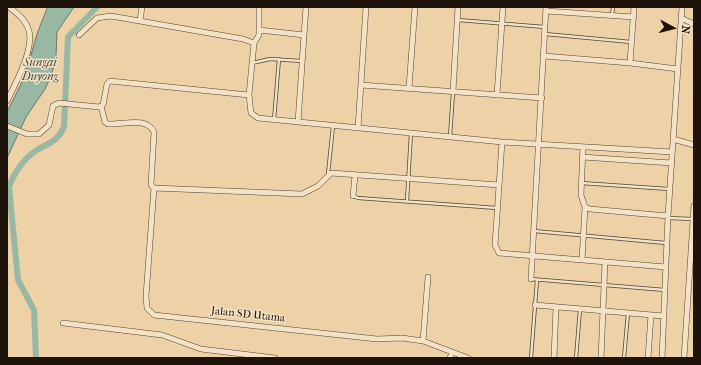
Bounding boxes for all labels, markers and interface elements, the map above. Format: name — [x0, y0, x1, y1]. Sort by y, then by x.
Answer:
north arrow — [653, 8, 693, 48]
text: N — [678, 25, 692, 34]
water label: Sungai Duyong — [22, 56, 58, 84]
street label: Jalan SD Utama — [210, 305, 286, 325]

